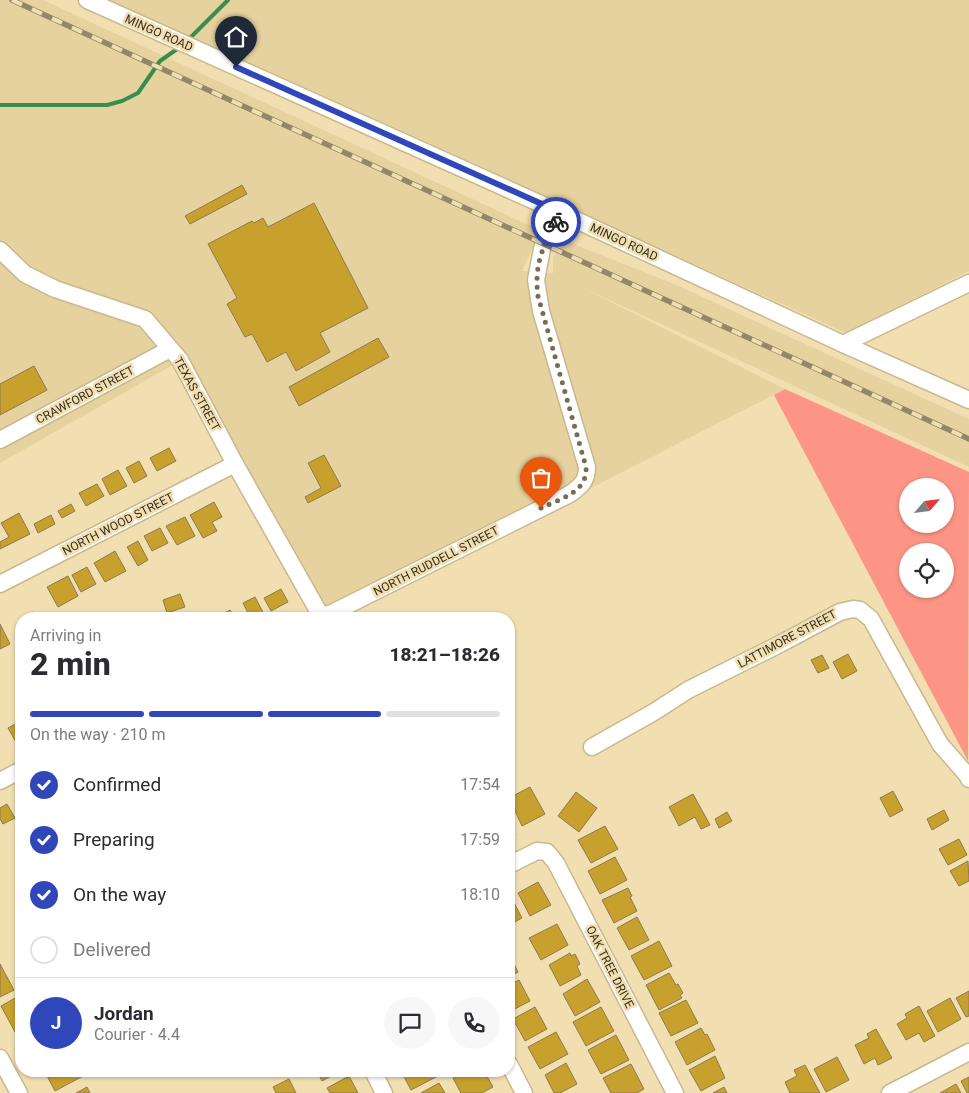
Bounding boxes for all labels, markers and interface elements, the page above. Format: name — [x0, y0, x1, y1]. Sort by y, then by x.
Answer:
street label: MINGO ROAD — [123, 12, 195, 54]
pin — [215, 16, 257, 67]
icon: home — [222, 23, 250, 51]
courier — [531, 197, 581, 247]
icon: bike — [542, 208, 570, 236]
street label: MINGO ROAD — [588, 220, 660, 264]
street label: TEXAS STREET — [171, 355, 223, 433]
street label: CRAWFORD STREET — [34, 363, 136, 427]
pin — [520, 457, 562, 508]
icon: bag — [527, 464, 555, 492]
north arrow — [899, 478, 954, 532]
map controls — [899, 478, 954, 598]
street label: NORTH WOOD STREET — [60, 490, 176, 558]
street label: NORTH RUDDELL STREET — [371, 523, 501, 599]
button: locate — [899, 543, 954, 598]
street label: LATTIMORE STREET — [735, 607, 839, 671]
text: Arriving in — [30, 626, 101, 645]
text: 18:21–18:26 — [389, 643, 500, 666]
text: 2 min — [30, 645, 111, 683]
text: On the way · 210 m — [30, 725, 166, 744]
icon: check — [30, 771, 58, 799]
text: Confirmed — [73, 773, 161, 796]
text: 17:54 — [460, 775, 500, 794]
icon: check — [30, 826, 58, 854]
text: Preparing — [73, 828, 155, 851]
text: 17:59 — [460, 830, 500, 849]
icon: check — [30, 881, 58, 909]
text: On the way — [73, 883, 166, 906]
text: 18:10 — [460, 885, 500, 904]
street label: OAK TREE DRIVE — [583, 924, 637, 1011]
text: Delivered — [73, 938, 151, 961]
button: chat — [384, 997, 436, 1049]
button: phone — [448, 997, 500, 1049]
text: Jordan — [94, 1002, 154, 1025]
text: J — [51, 1011, 61, 1034]
text: Courier · 4.4 — [94, 1025, 180, 1044]

